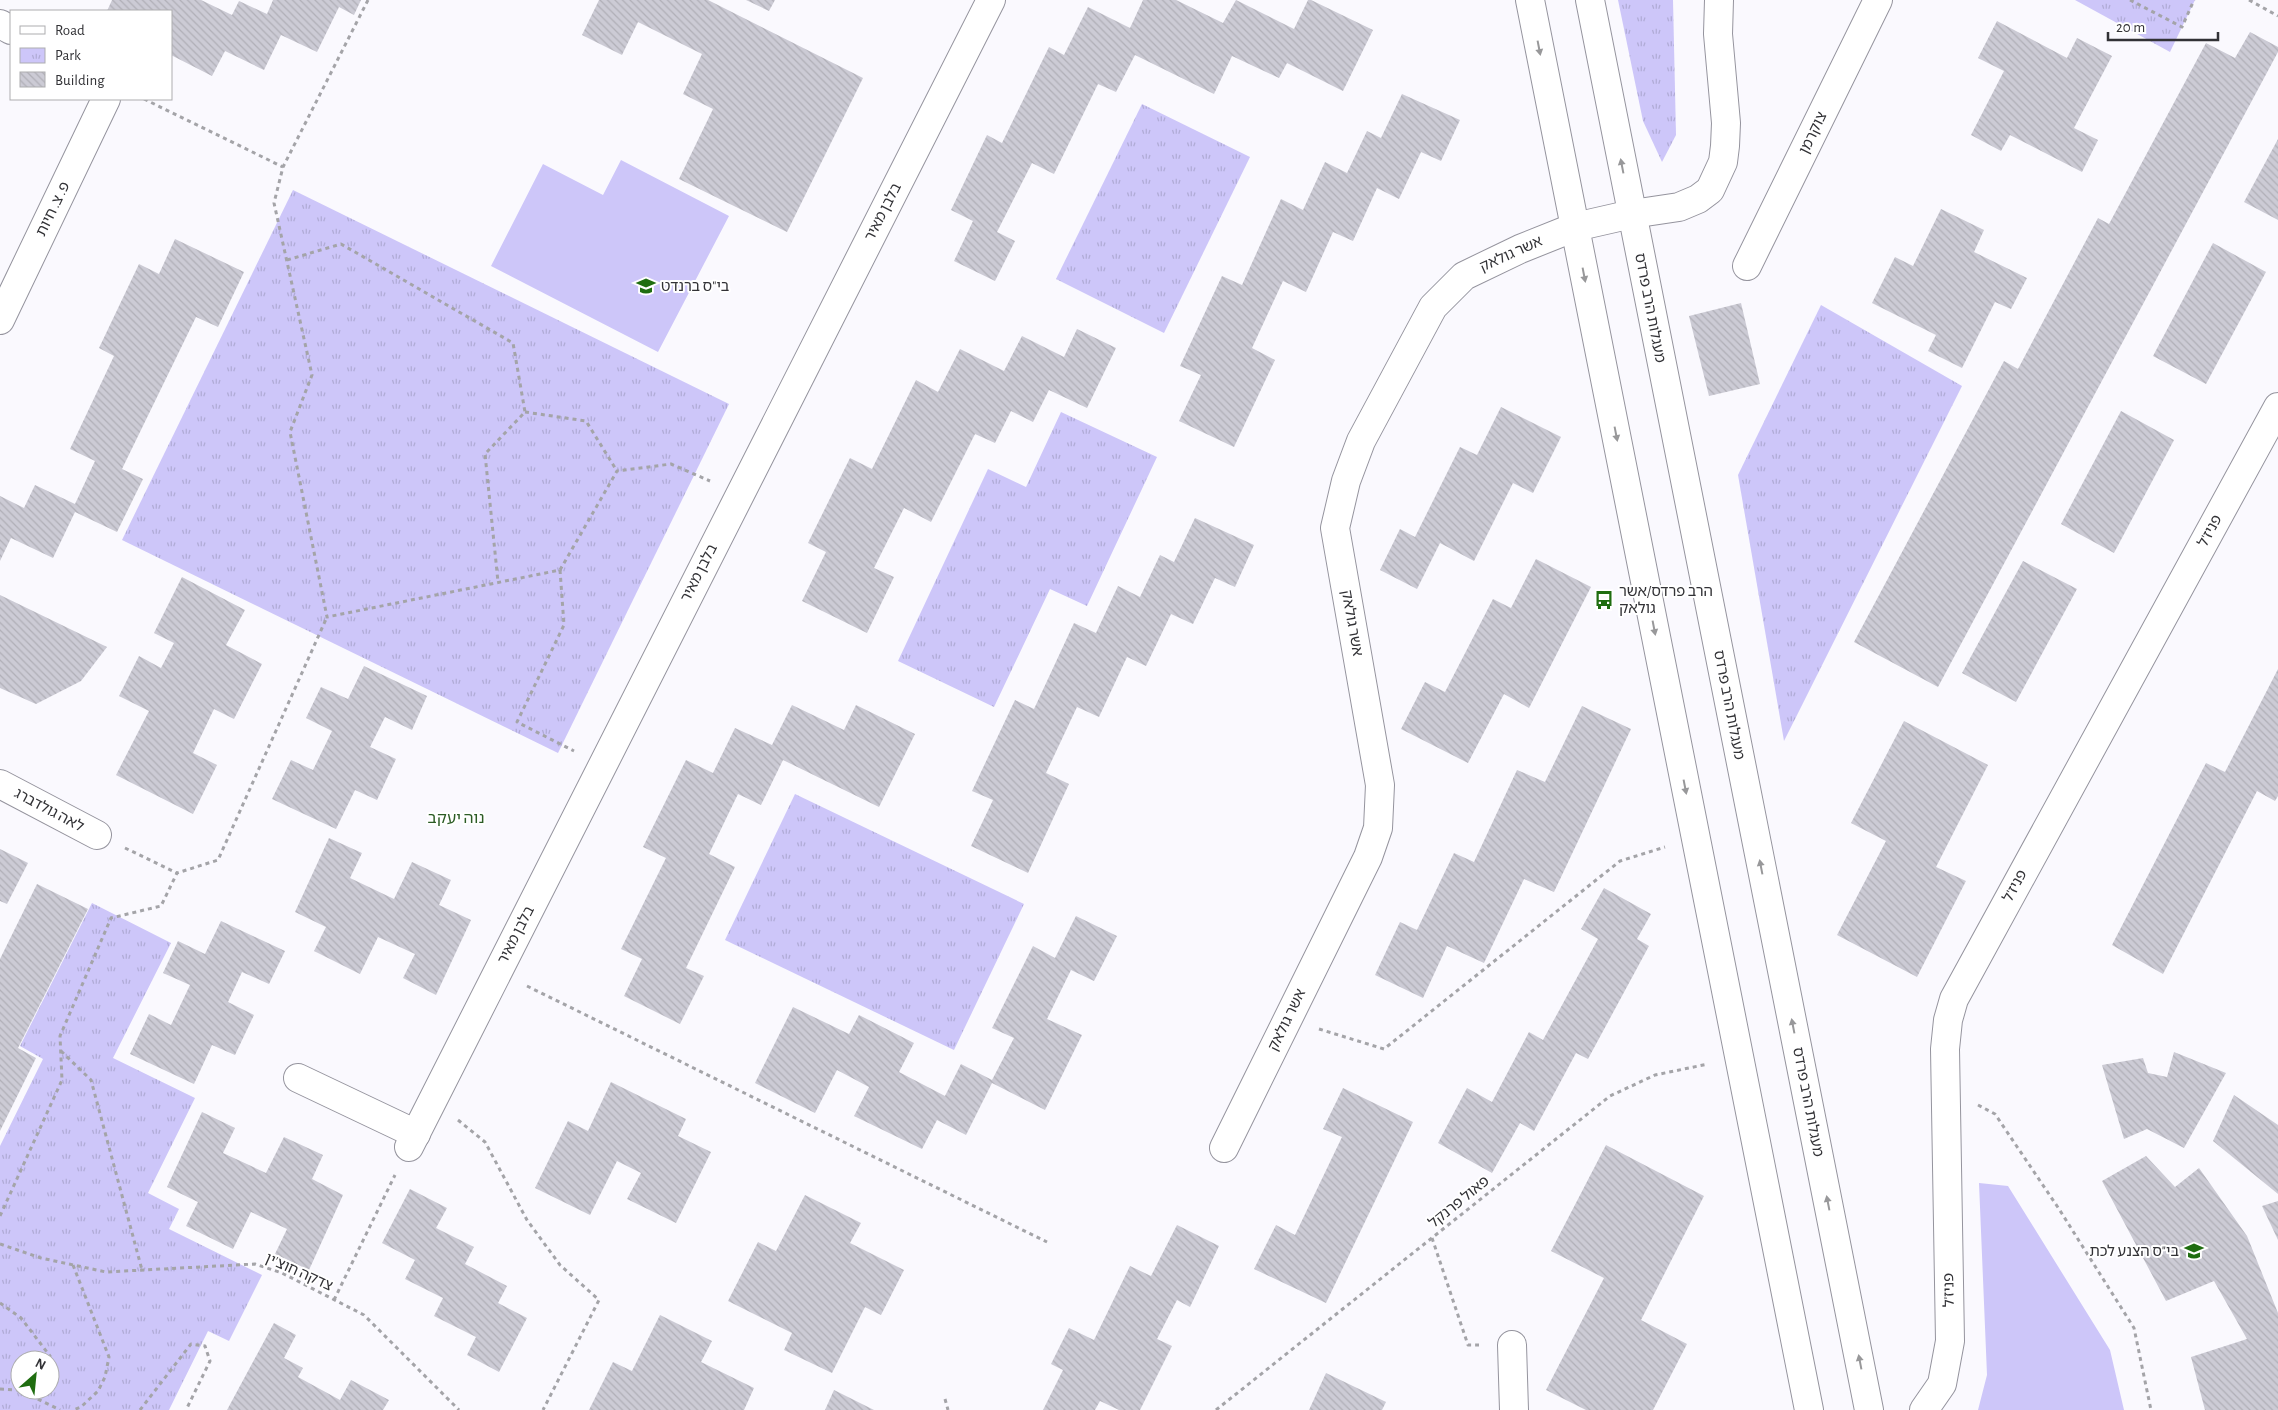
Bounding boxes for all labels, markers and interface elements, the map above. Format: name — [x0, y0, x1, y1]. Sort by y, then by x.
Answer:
legend — [10, 10, 172, 100]
scale bar — [2108, 10, 2218, 42]
text: 20 m — [2116, 20, 2145, 35]
text: Road — [55, 23, 85, 38]
one-way arrow — [1536, 40, 1544, 56]
text: Park — [55, 48, 81, 63]
text: Building — [55, 73, 105, 88]
street label: צוקרמן — [1796, 110, 1830, 156]
one-way arrow — [1618, 158, 1626, 174]
street label: פ. צ. חיות — [33, 179, 73, 239]
street label: בלבן מאיר — [862, 180, 904, 243]
street label: אשר גולאק — [1477, 234, 1545, 274]
street label: מעגלות הרב פרדס — [1632, 252, 1668, 364]
one-way arrow — [1581, 267, 1589, 283]
school or university icon: בי"ס ברנדט — [635, 275, 657, 297]
place label: בי"ס ברנדט — [661, 279, 730, 294]
one-way arrow — [1612, 427, 1620, 443]
street label: פניז'ל — [2195, 512, 2225, 550]
street label: בלבן מאיר — [678, 541, 720, 604]
place label: הרב פרדס/אשר גולאק — [1619, 584, 1713, 616]
street label: אשר גולאק — [1339, 589, 1365, 657]
bus stop icon: הרב פרדס/אשר גולאק — [1593, 589, 1615, 611]
one-way arrow — [1650, 620, 1658, 636]
street label: מעגלות הרב פרדס — [1711, 649, 1747, 761]
one-way arrow — [1682, 780, 1690, 796]
street label: לאה גולדברג — [12, 785, 86, 835]
district label: נוה יעקב — [428, 810, 484, 826]
one-way arrow — [1757, 858, 1765, 874]
street label: פניז'ל — [2000, 867, 2030, 905]
street label: בלבן מאיר — [495, 903, 537, 966]
street label: אשר גולאק — [1266, 987, 1308, 1053]
one-way arrow — [1789, 1019, 1797, 1034]
street label: מעגלות הרב פרדס — [1790, 1046, 1826, 1158]
street label: פאול פרנקל — [1426, 1173, 1492, 1231]
one-way arrow — [1824, 1195, 1832, 1210]
school or university icon: בי"ס הצנע לכת — [2183, 1240, 2205, 1262]
place label: בי"ס הצנע לכת — [2089, 1244, 2179, 1259]
street label: צדקה חוצ'ין — [263, 1250, 335, 1294]
street label: פניז'ל — [1941, 1273, 1957, 1307]
north arrow — [10, 1350, 60, 1400]
one-way arrow — [1855, 1354, 1863, 1370]
text: N — [33, 1356, 48, 1373]

